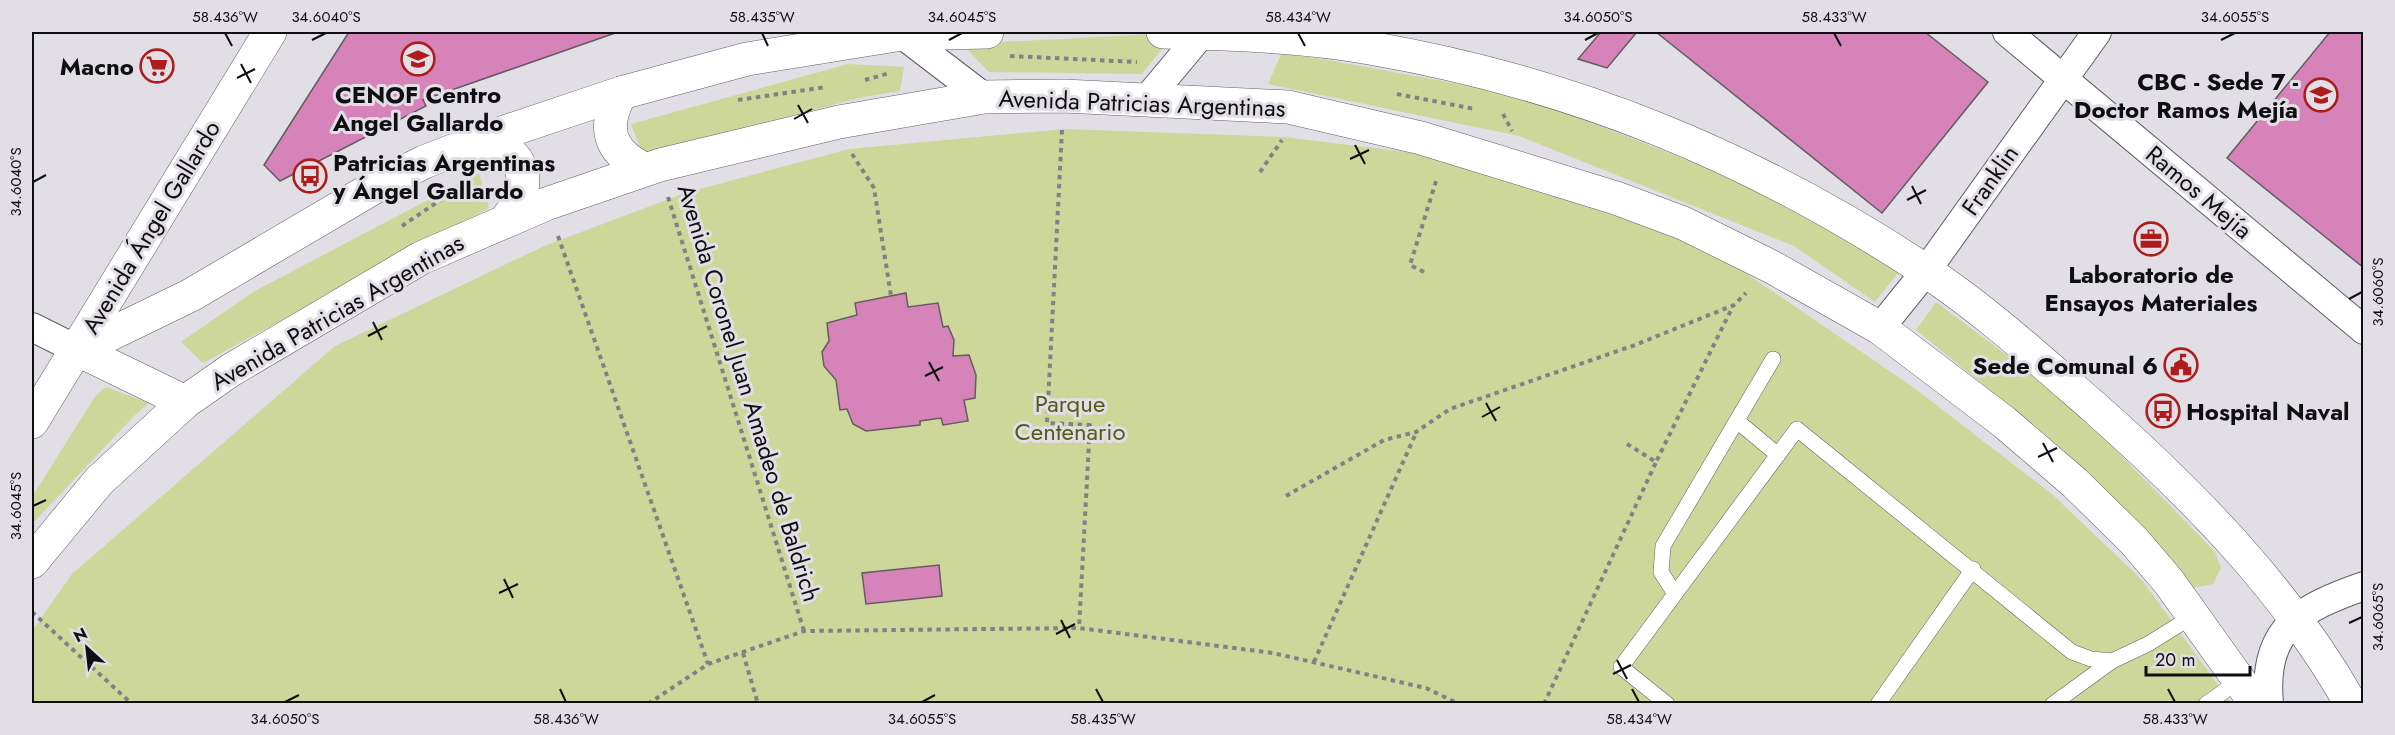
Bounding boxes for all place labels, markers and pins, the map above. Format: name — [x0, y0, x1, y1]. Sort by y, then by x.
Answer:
school or university icon: CENOF Centro Angel Gallardo — [400, 41, 436, 77]
supermarket icon: Macno — [139, 48, 175, 84]
place label: Macno — [60, 49, 134, 84]
place label: CBC - Sede 7 - Doctor Ramos Mejía — [2074, 64, 2299, 127]
place label: CENOF Centro Angel Gallardo — [332, 77, 503, 140]
school or university icon: CBC - Sede 7 - Doctor Ramos Mejía — [2303, 77, 2339, 113]
place label: Patricias Argentinas y Ángel Gallardo — [332, 145, 555, 208]
bus stop icon: Patricias Argentinas y Ángel Gallardo — [292, 158, 328, 194]
office icon: Laboratorio de Ensayos Materiales — [2133, 221, 2169, 257]
place label: Laboratorio de Ensayos Materiales — [2045, 257, 2257, 320]
public building icon: Sede Comunal 6 — [2163, 347, 2199, 383]
place label: Sede Comunal 6 — [1973, 348, 2158, 383]
bus stop icon: Hospital Naval — [2145, 393, 2181, 429]
place label: Hospital Naval — [2186, 394, 2350, 429]

